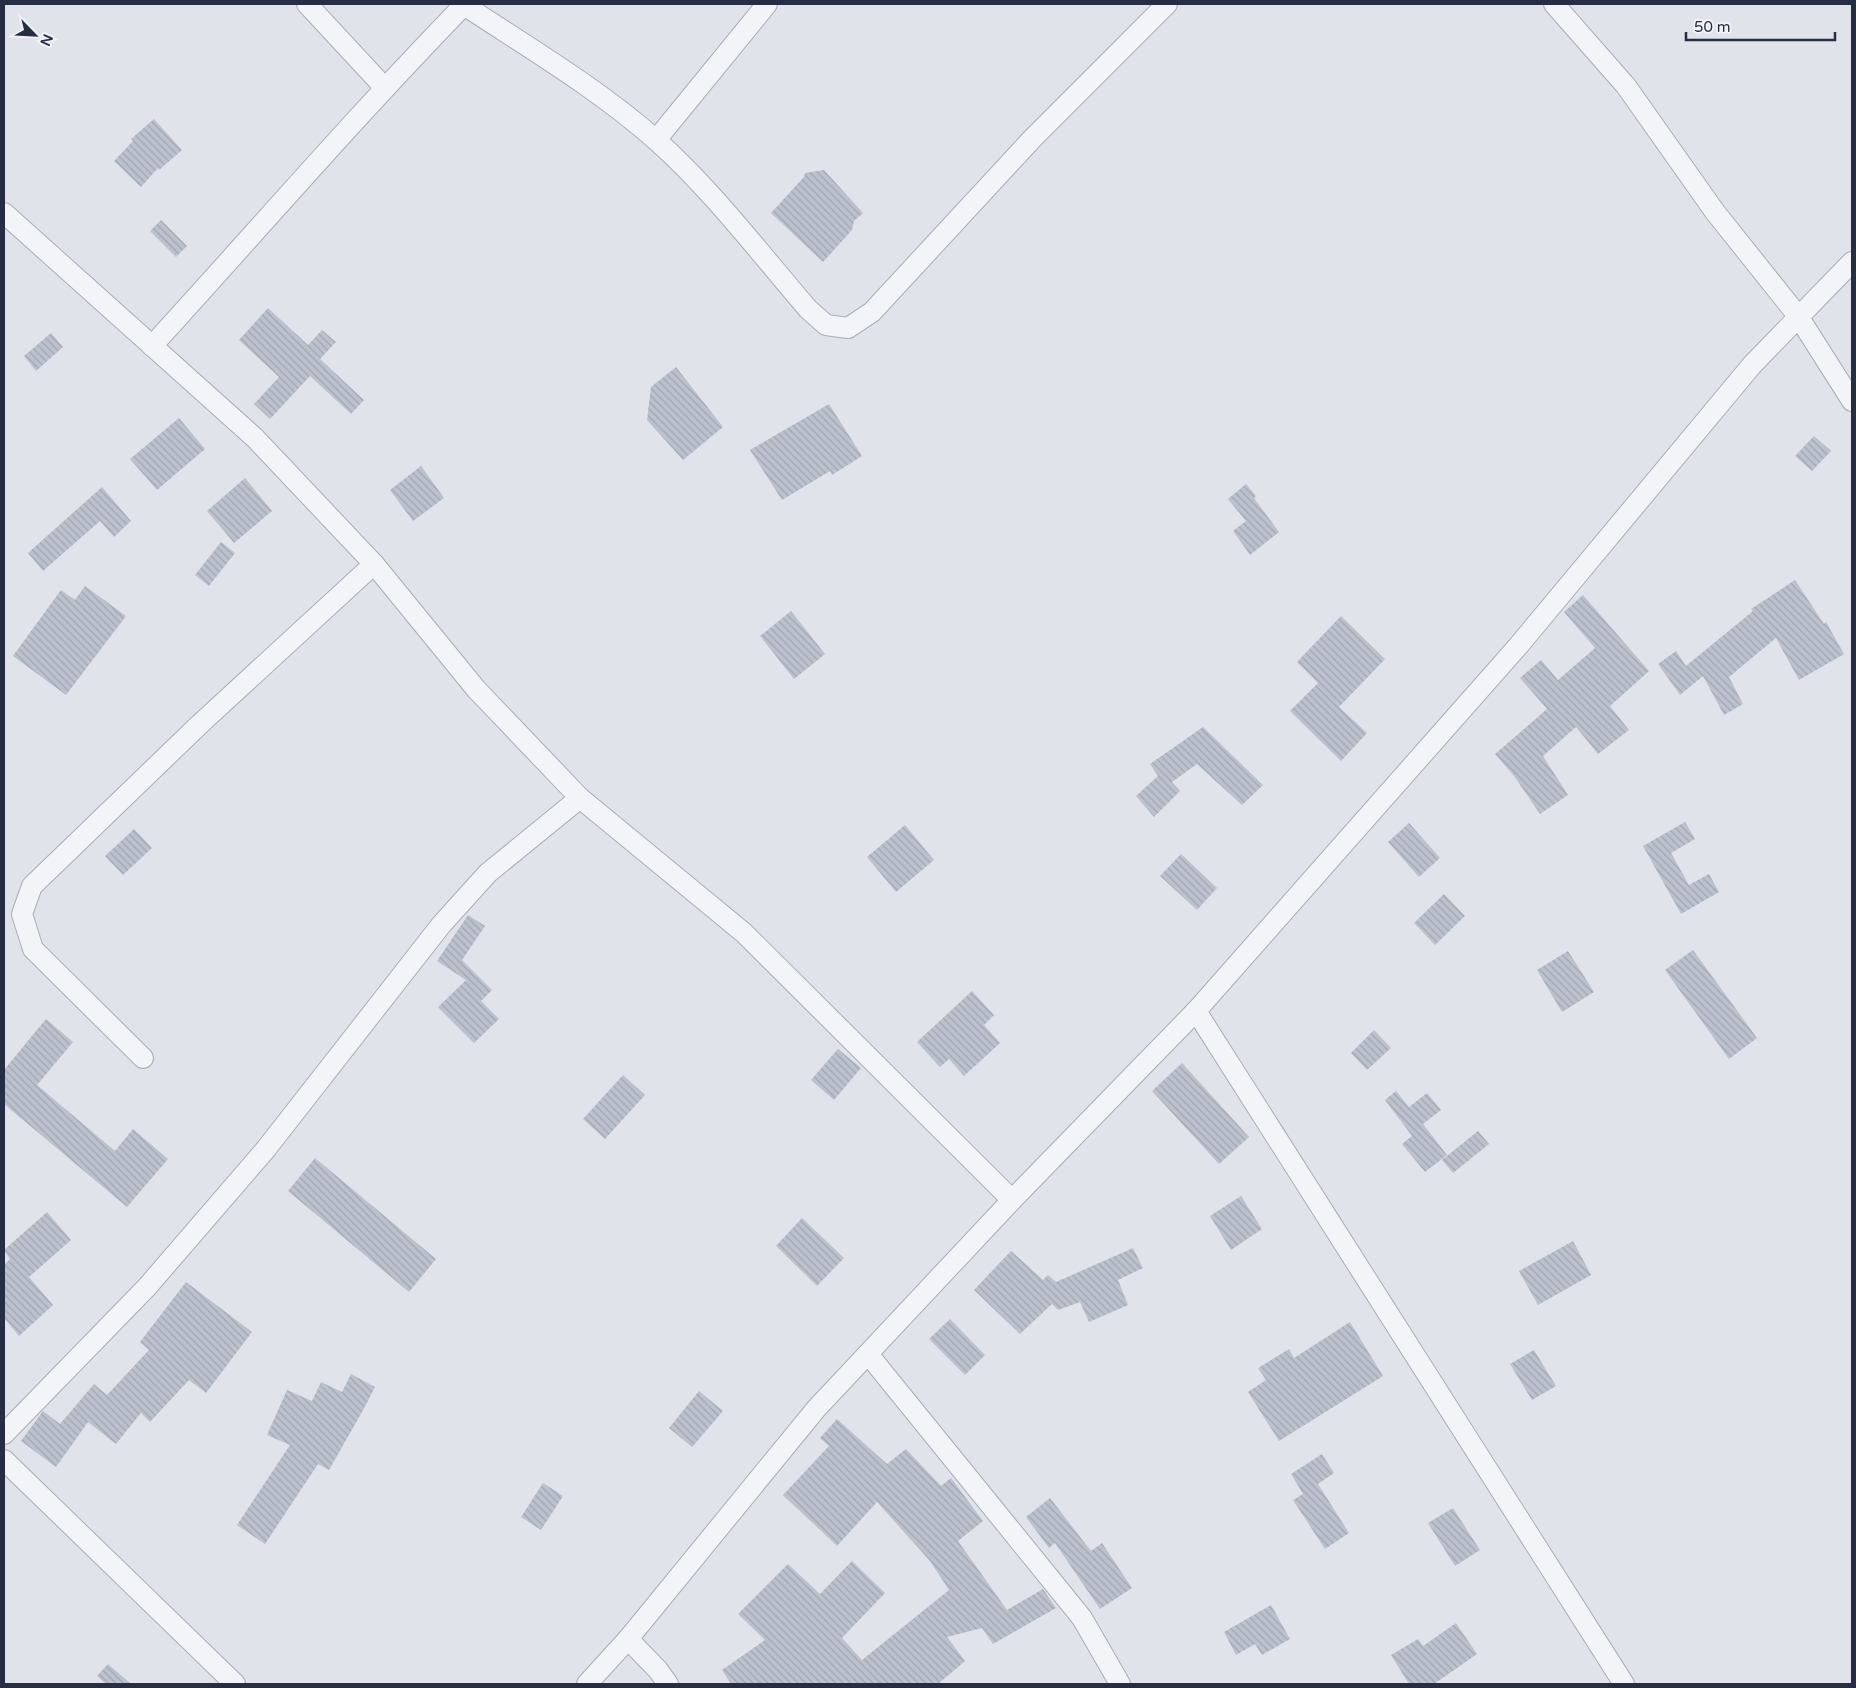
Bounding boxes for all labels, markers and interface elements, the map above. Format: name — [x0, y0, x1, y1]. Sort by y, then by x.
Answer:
north arrow — [10, 10, 60, 60]
scale bar — [1686, 10, 1835, 42]
text: 50 m — [1694, 18, 1731, 36]
text: N — [36, 31, 56, 49]

